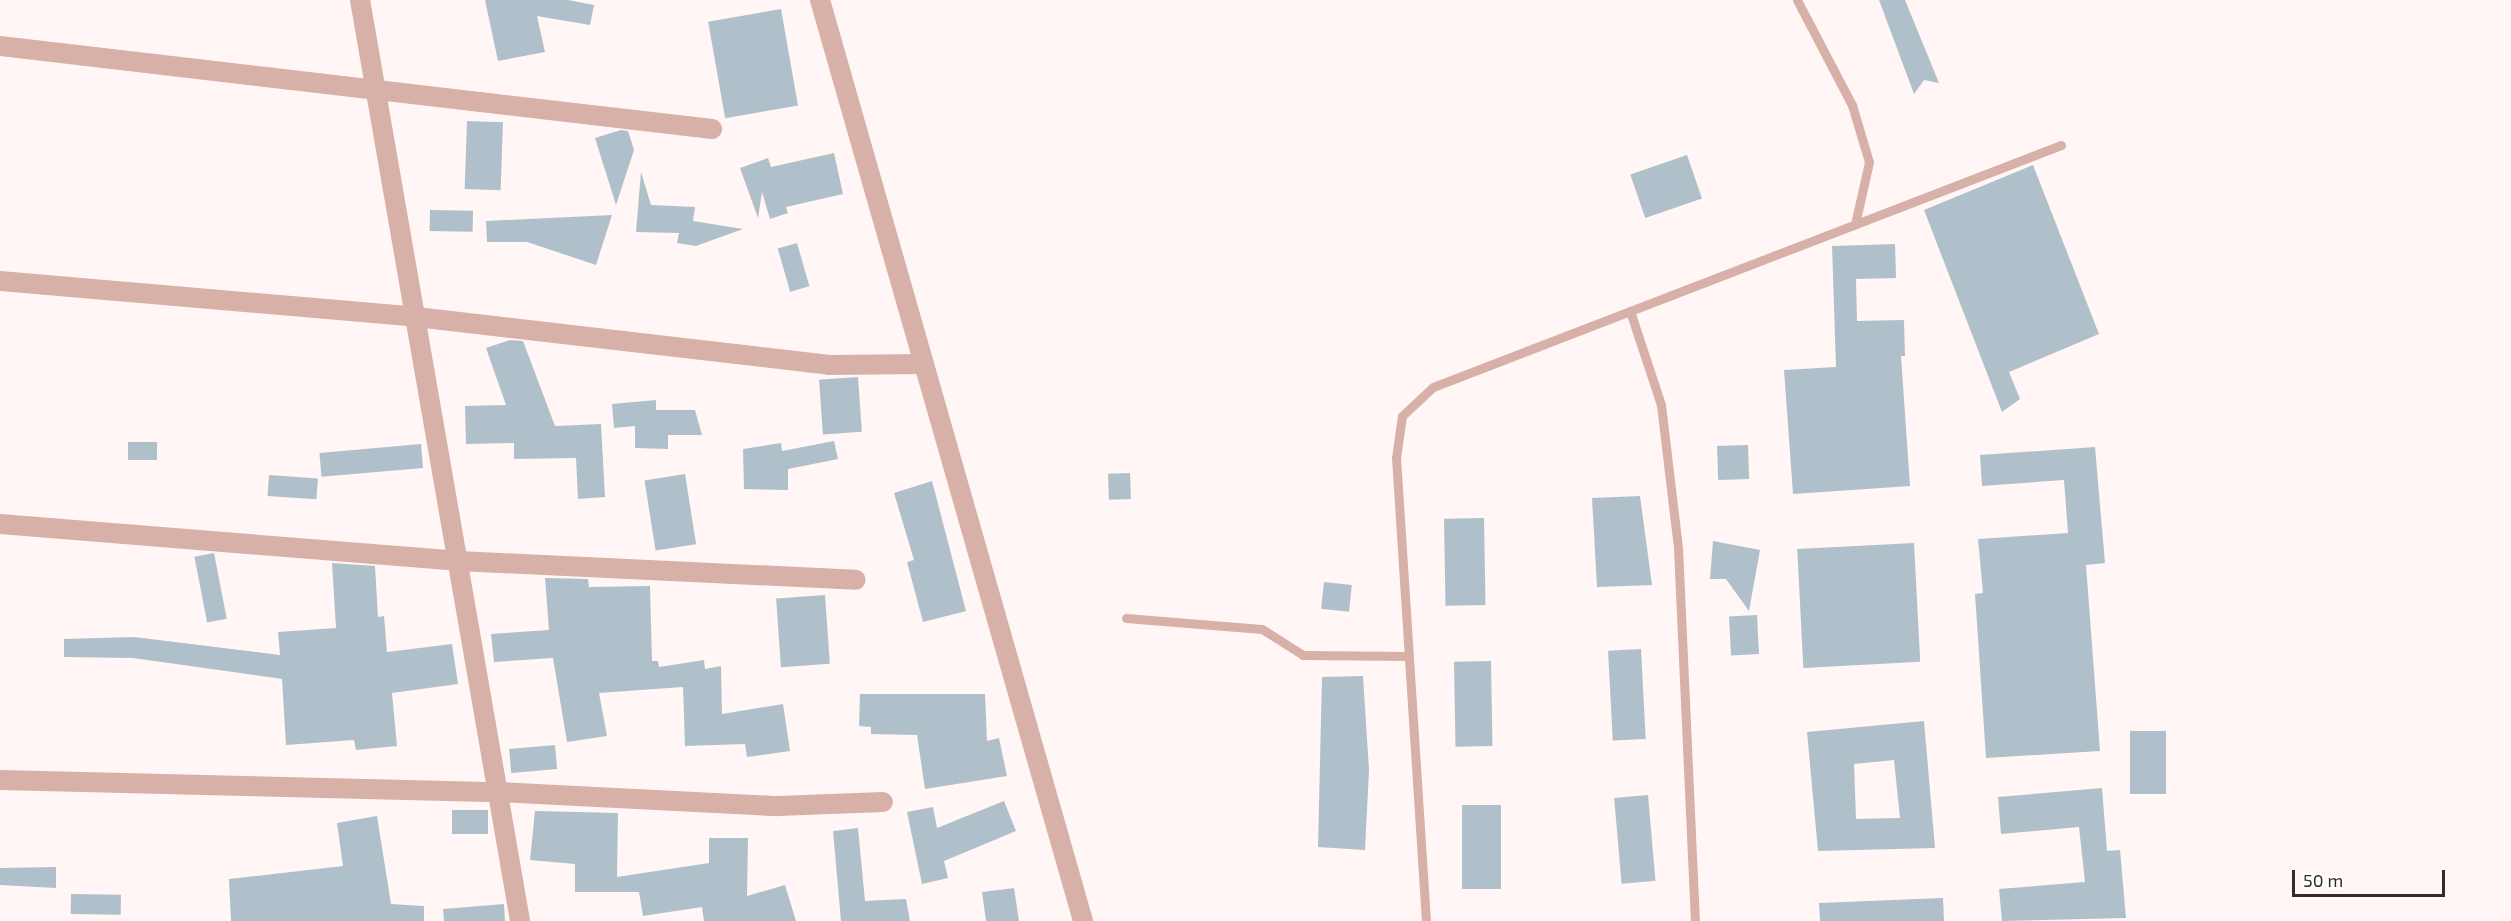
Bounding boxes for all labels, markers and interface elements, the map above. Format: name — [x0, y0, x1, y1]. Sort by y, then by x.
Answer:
scale bar — [2295, 858, 2448, 896]
text: 50 m — [2303, 869, 2343, 891]

